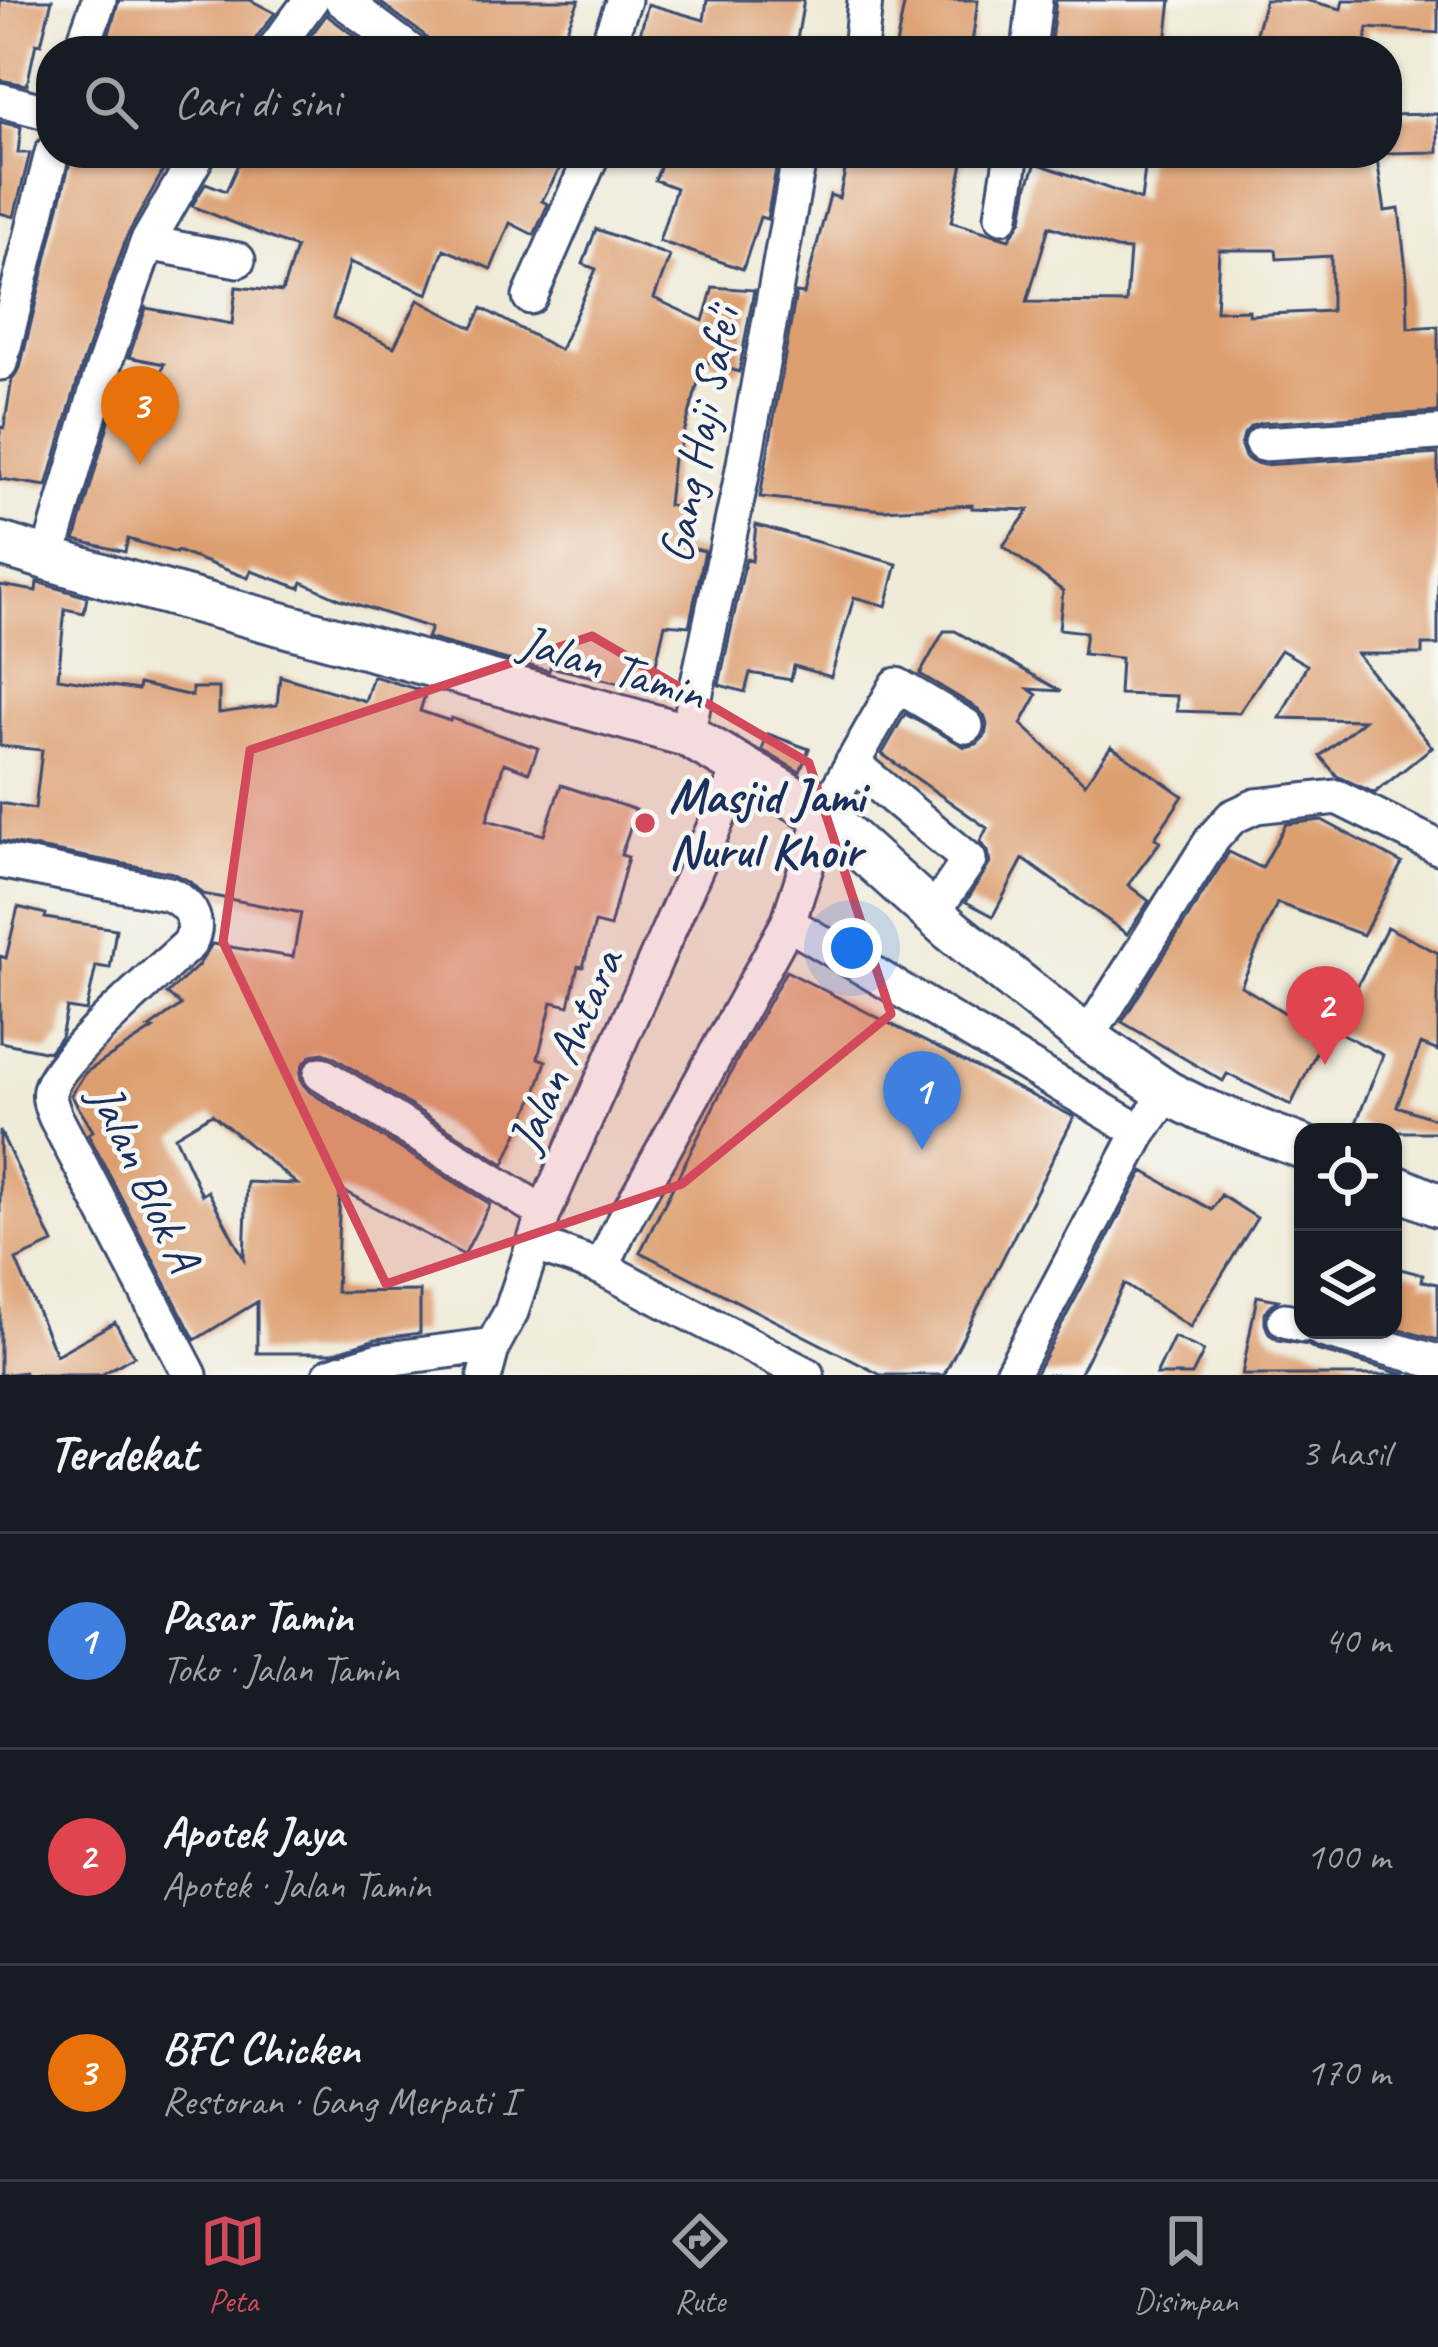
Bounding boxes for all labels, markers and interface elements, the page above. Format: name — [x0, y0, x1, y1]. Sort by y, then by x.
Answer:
search box — [36, 36, 1402, 168]
icon: search — [78, 69, 144, 135]
text: Cari di sini — [174, 74, 340, 131]
street label: Gang Haji Safe'i — [645, 298, 754, 568]
pin: 3 — [101, 366, 179, 465]
street label: Jalan Tamin — [511, 610, 714, 724]
place label: Masjid Jami Nurul Khoir — [669, 766, 870, 881]
marker: Masjid Jami Nurul Khoir — [632, 810, 658, 836]
your location — [822, 918, 882, 978]
street label: Jalan Antara — [493, 937, 637, 1163]
pin: 2 — [1286, 966, 1364, 1065]
pin: 1 — [883, 1051, 961, 1150]
street label: Jalan Blok A — [75, 1073, 215, 1282]
map controls — [1294, 1123, 1402, 1339]
button: locate — [1294, 1123, 1402, 1231]
button: layers — [1294, 1231, 1402, 1339]
text: Terdekat — [48, 1421, 197, 1485]
text: 3 hasil — [1301, 1429, 1390, 1478]
text: Pasar Tamin — [162, 1588, 353, 1645]
text: 1 — [78, 1616, 96, 1665]
text: 40 m — [1324, 1616, 1390, 1665]
text: Toko · Jalan Tamin — [162, 1645, 399, 1694]
text: Apotek Jaya — [162, 1804, 344, 1861]
text: 2 — [78, 1832, 96, 1881]
text: 100 m — [1306, 1832, 1390, 1881]
text: Apotek · Jalan Tamin — [162, 1861, 431, 1910]
text: BFC Chicken — [162, 2020, 360, 2077]
text: 3 — [78, 2048, 96, 2097]
text: 170 m — [1306, 2048, 1390, 2097]
text: Restoran · Gang Merpati I — [162, 2077, 517, 2126]
tab: Peta — [200, 2208, 266, 2322]
tab: Rute — [667, 2208, 733, 2322]
tab: Disimpan — [1133, 2208, 1238, 2322]

